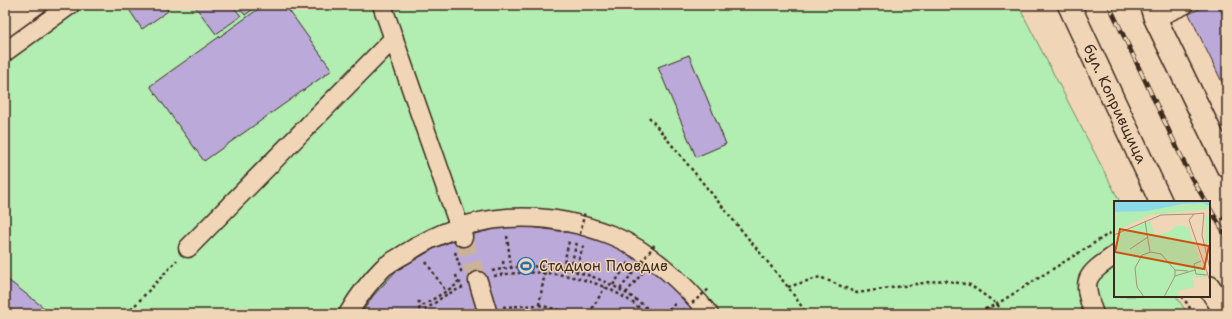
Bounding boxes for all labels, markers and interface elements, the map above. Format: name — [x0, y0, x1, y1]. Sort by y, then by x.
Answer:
street label: бул. Копривщица — [1079, 41, 1152, 167]
inset map — [1114, 201, 1210, 297]
sports icon: Стадион Пловдив — [516, 256, 536, 276]
place label: Стадион Пловдив — [539, 256, 668, 276]

